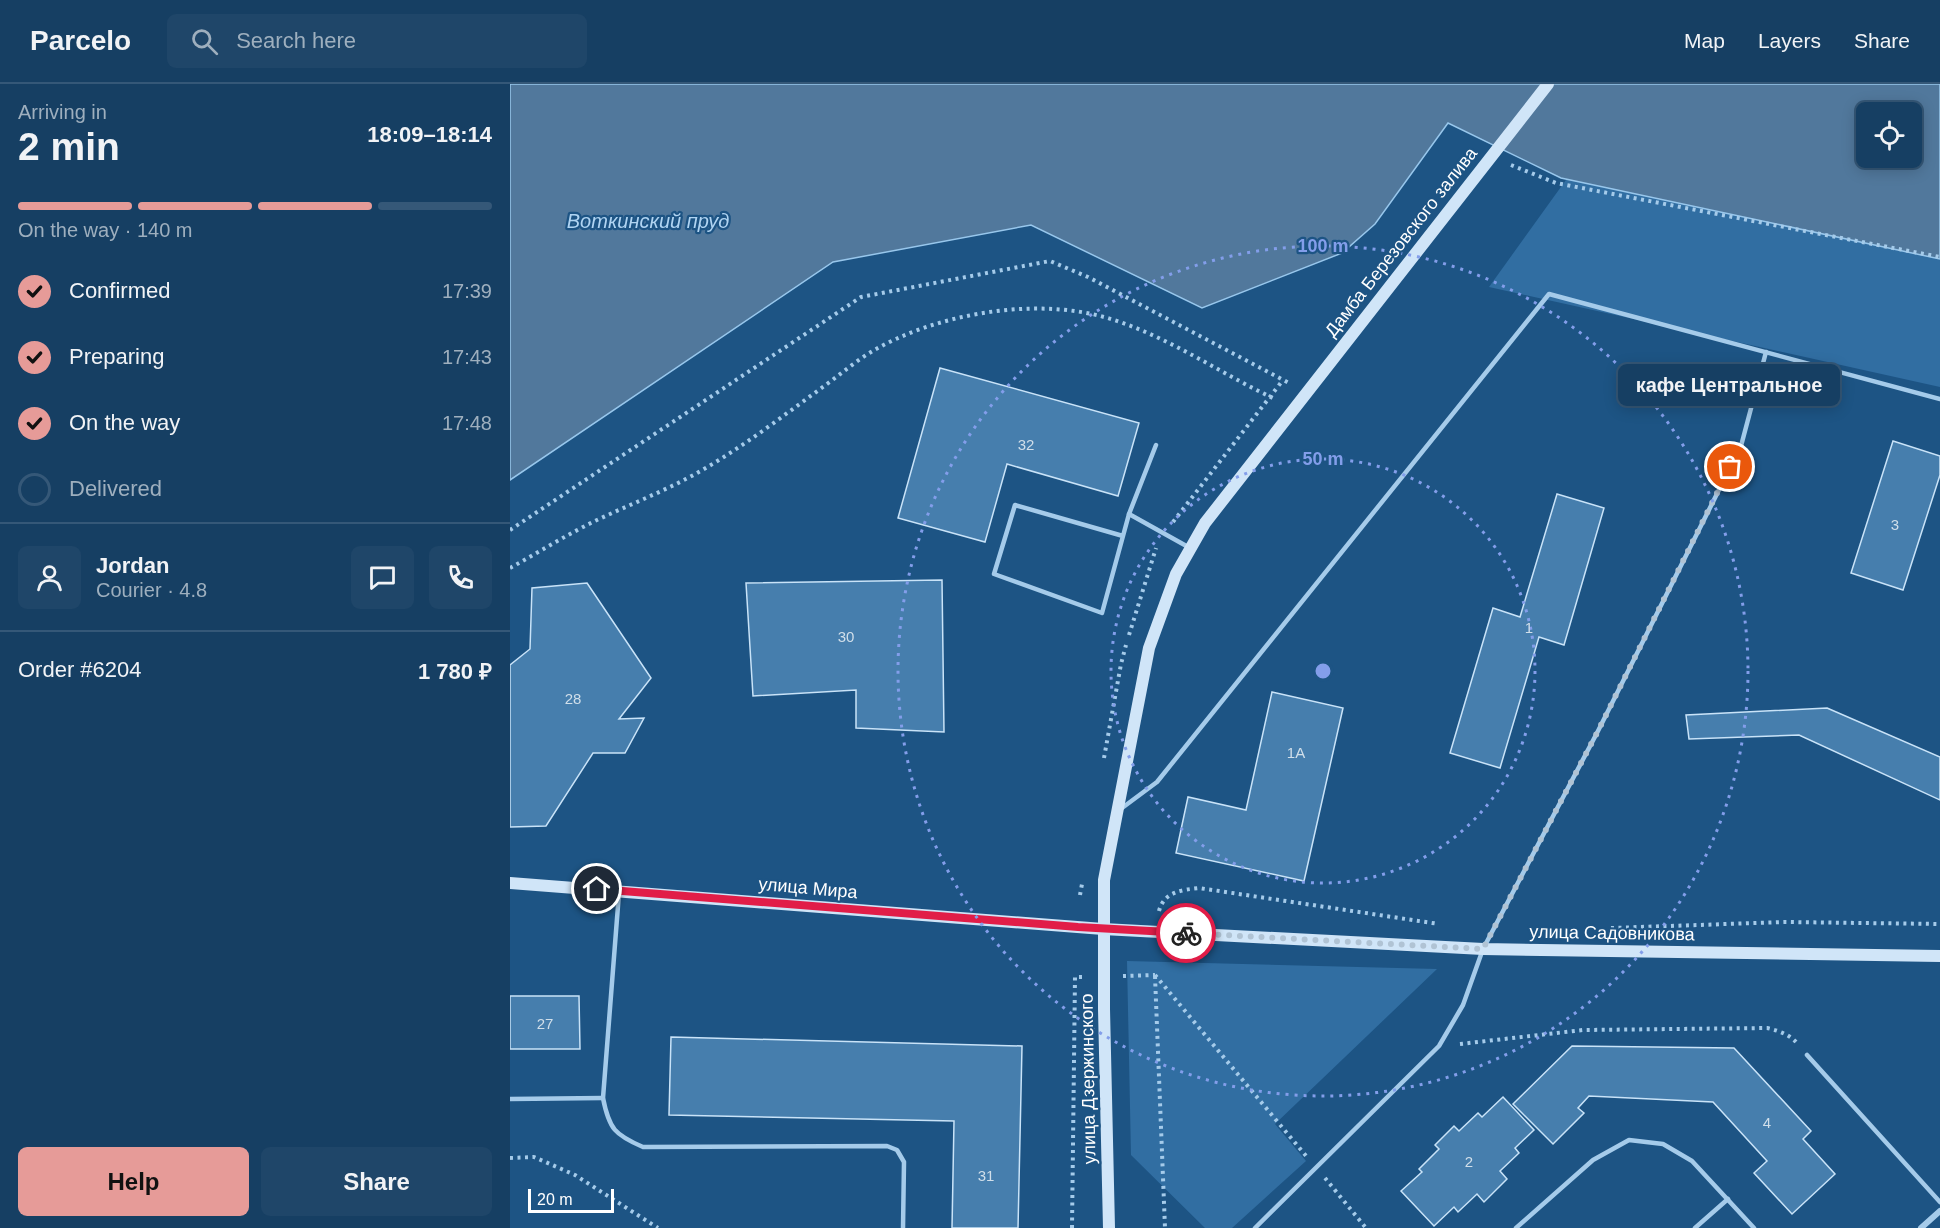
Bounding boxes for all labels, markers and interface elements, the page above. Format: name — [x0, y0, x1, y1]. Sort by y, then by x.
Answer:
search box — [167, 14, 587, 68]
text: Parcelo — [30, 25, 131, 56]
icon: search — [188, 25, 221, 58]
text: Search here — [236, 28, 356, 53]
text: Map — [1684, 29, 1725, 52]
text: Layers — [1758, 29, 1821, 52]
text: Share — [1854, 29, 1910, 52]
text: Arriving in — [18, 101, 107, 123]
map controls — [1856, 102, 1922, 168]
button: locate — [1856, 102, 1922, 168]
text: 18:09–18:14 — [367, 122, 492, 147]
text: 2 min — [18, 125, 120, 168]
street label: Дамба Березовского залива — [1321, 143, 1482, 341]
water label: Воткинский пруд — [567, 210, 729, 232]
text: On the way · 140 m — [18, 219, 193, 241]
text: 100 m — [1297, 236, 1349, 256]
icon: check — [18, 275, 51, 308]
text: Confirmed — [69, 278, 170, 303]
text: 17:39 — [442, 280, 492, 302]
icon: check — [18, 341, 51, 374]
text: Preparing — [69, 344, 164, 369]
text: 17:43 — [442, 346, 492, 368]
callout: кафе Центральное — [1619, 365, 1841, 407]
text: кафе Центральное — [1636, 374, 1822, 396]
icon: check — [18, 407, 51, 440]
text: On the way — [69, 410, 180, 435]
text: 17:48 — [442, 412, 492, 434]
house number: 32 — [1018, 436, 1034, 453]
pin — [1704, 441, 1755, 492]
text: 50 m — [1302, 449, 1344, 469]
icon: bag — [1713, 450, 1746, 483]
text: Delivered — [69, 476, 162, 501]
house number: 3 — [1891, 516, 1899, 533]
button: person — [18, 546, 81, 609]
button: chat — [351, 546, 414, 609]
button: phone — [429, 546, 492, 609]
text: Jordan — [96, 553, 169, 578]
text: Courier · 4.8 — [96, 579, 207, 601]
house number: 1 — [1525, 619, 1533, 636]
house number: 30 — [838, 628, 854, 645]
text: Order #6204 — [18, 657, 142, 682]
text: 1 780 ₽ — [418, 659, 492, 684]
centre of rings — [1313, 661, 1333, 681]
house number: 28 — [565, 690, 581, 707]
house number: 1А — [1287, 744, 1305, 761]
pin — [571, 863, 622, 914]
icon: home — [580, 872, 613, 905]
street label: улица Мира — [758, 874, 859, 902]
courier — [1156, 903, 1216, 963]
icon: bike — [1170, 917, 1203, 950]
street label: улица Садовникова — [1529, 922, 1696, 944]
street label: улица Дзержинского — [1077, 994, 1099, 1164]
house number: 27 — [537, 1015, 553, 1032]
house number: 4 — [1763, 1114, 1771, 1131]
button: Help — [18, 1147, 249, 1216]
button: Share — [261, 1147, 492, 1216]
house number: 2 — [1465, 1153, 1473, 1170]
house number: 31 — [978, 1167, 994, 1184]
scale bar — [528, 1186, 614, 1214]
text: 20 m — [537, 1191, 573, 1208]

